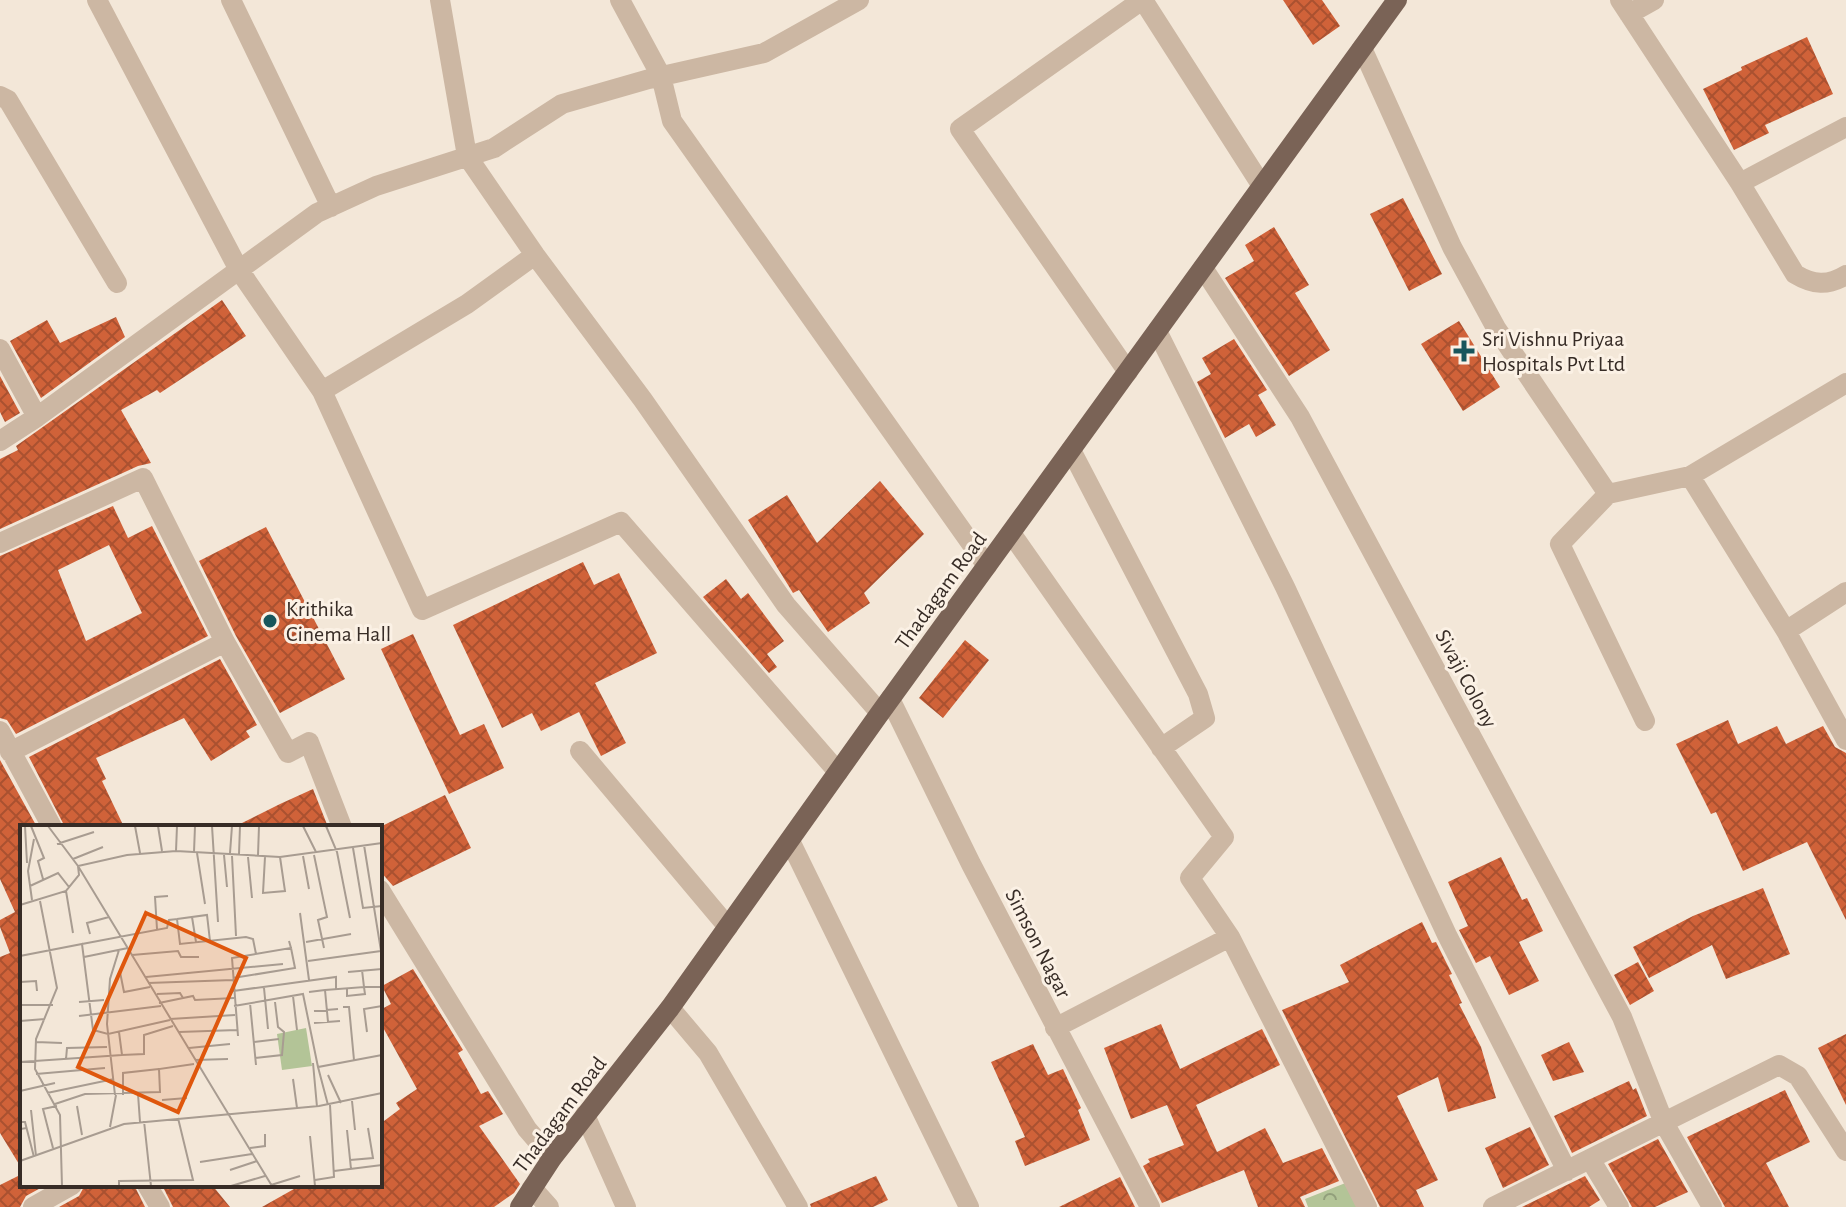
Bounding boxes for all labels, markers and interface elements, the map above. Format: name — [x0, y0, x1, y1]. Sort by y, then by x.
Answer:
place label: Sri Vishnu Priyaa Hospitals Pvt Ltd — [1482, 328, 1625, 375]
marker: Sri Vishnu Priyaa Hospitals Pvt Ltd — [1453, 340, 1475, 362]
street label: Thadagam Road — [891, 528, 991, 653]
place label: Krithika Cinema Hall — [286, 598, 391, 645]
marker: Krithika Cinema Hall — [261, 612, 279, 630]
street label: Sivaji Colony — [1431, 626, 1501, 732]
inset map — [20, 825, 382, 1187]
street label: Simson Nagar — [1001, 885, 1075, 1002]
street label: Thadagam Road — [509, 1052, 610, 1177]

